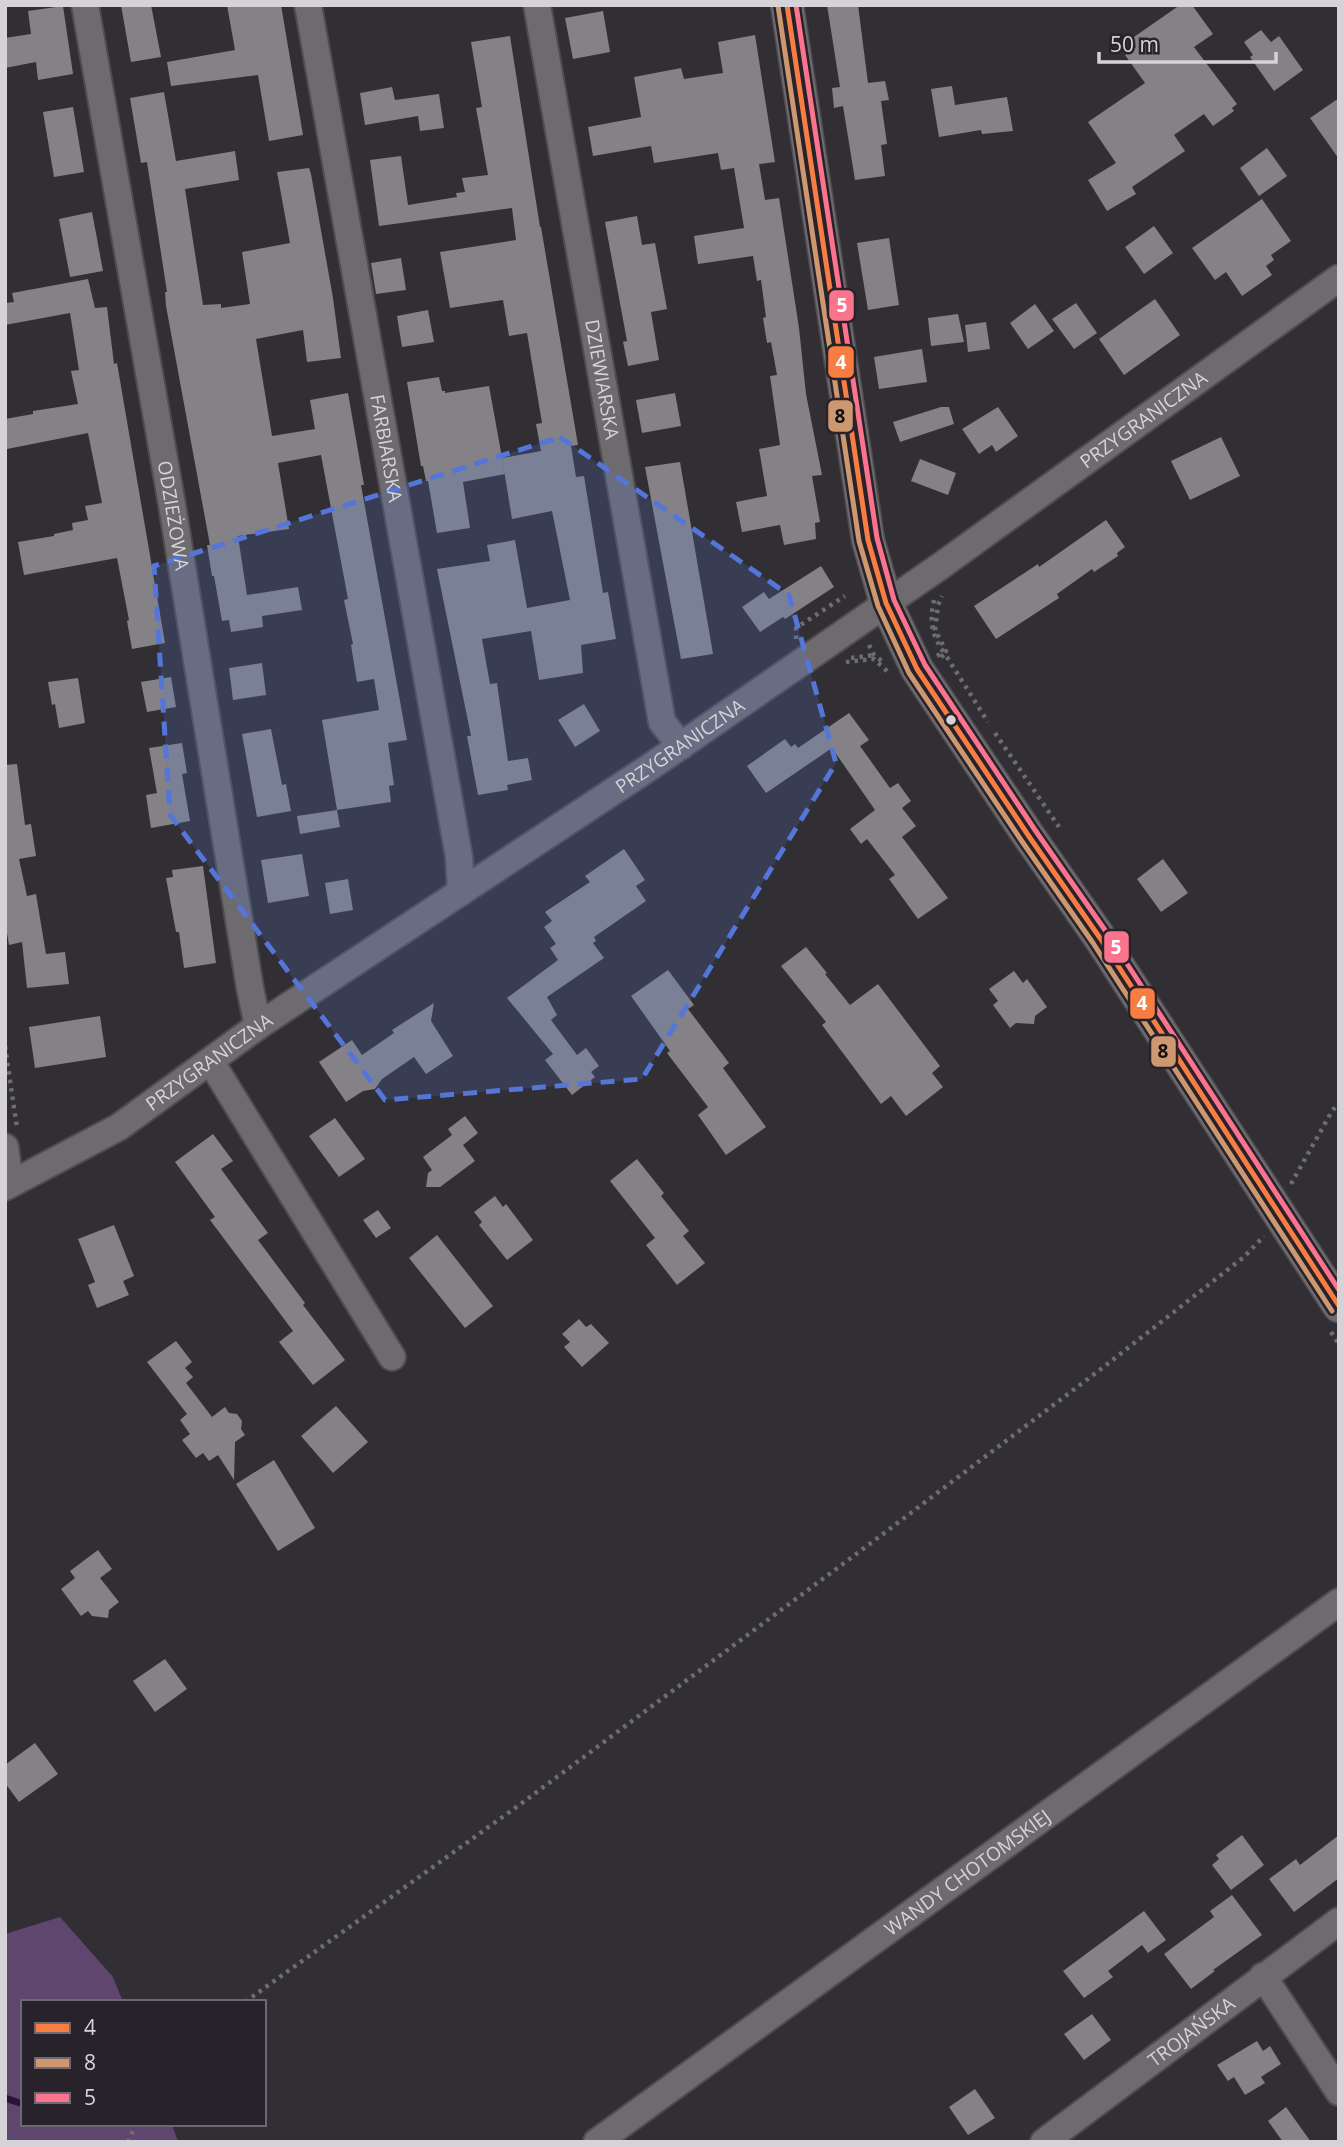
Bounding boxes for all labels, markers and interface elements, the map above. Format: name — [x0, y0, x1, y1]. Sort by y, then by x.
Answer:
scale bar — [1099, 21, 1276, 65]
text: 50 m — [1110, 30, 1159, 58]
line badge: 5 — [828, 289, 855, 322]
text: 5 — [837, 292, 847, 318]
street label: DZIEWIARSKA — [579, 317, 625, 441]
line badge: 4 — [827, 345, 855, 379]
text: 4 — [836, 349, 847, 375]
street label: PRZYGRANICZNA — [1075, 365, 1212, 474]
street label: FARBIARSKA — [364, 392, 409, 504]
line badge: 8 — [827, 399, 854, 433]
text: 8 — [835, 403, 846, 429]
street label: ODZIEŻOWA — [152, 459, 195, 572]
street label: PRZYGRANICZNA — [610, 693, 750, 799]
unlabelled marker — [944, 713, 958, 727]
line badge: 5 — [1103, 930, 1130, 964]
text: 5 — [1111, 934, 1121, 960]
line badge: 4 — [1129, 987, 1156, 1020]
text: 4 — [1137, 990, 1148, 1016]
street label: PRZYGRANICZNA — [140, 1007, 278, 1117]
line badge: 8 — [1150, 1035, 1177, 1068]
text: 8 — [1158, 1038, 1169, 1064]
street label: WANDY CHOTOMSKIEJ — [879, 1803, 1056, 1942]
street label: TROJAŃSKA — [1142, 1991, 1240, 2073]
legend — [21, 2000, 266, 2126]
text: 4 — [84, 2013, 96, 2041]
text: 8 — [84, 2048, 96, 2076]
text: 5 — [84, 2083, 96, 2111]

